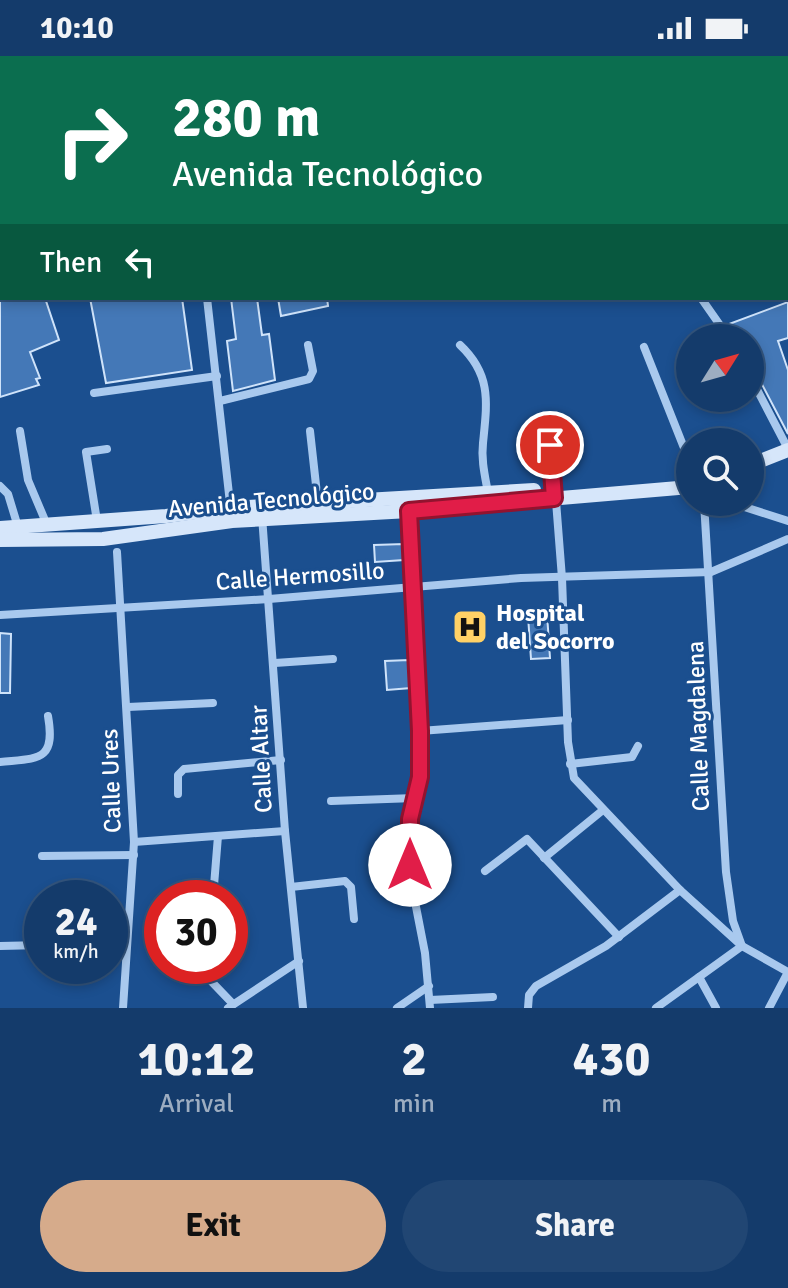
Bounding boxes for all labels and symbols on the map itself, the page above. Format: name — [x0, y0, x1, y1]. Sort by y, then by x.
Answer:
north arrow — [676, 324, 764, 412]
pin — [516, 411, 584, 479]
street label: Avenida Tecnológico — [166, 476, 376, 524]
street label: Calle Hermosillo — [215, 555, 385, 597]
place label: Hospital del Socorro — [496, 598, 615, 656]
hospital icon: Hospital del Socorro — [451, 608, 489, 646]
street label: Calle Magdalena — [680, 640, 716, 812]
street label: Calle Altar — [243, 704, 279, 814]
street label: Calle Ures — [94, 728, 128, 834]
position arrow — [368, 823, 452, 907]
speed limit sign: 30 — [144, 880, 248, 984]

